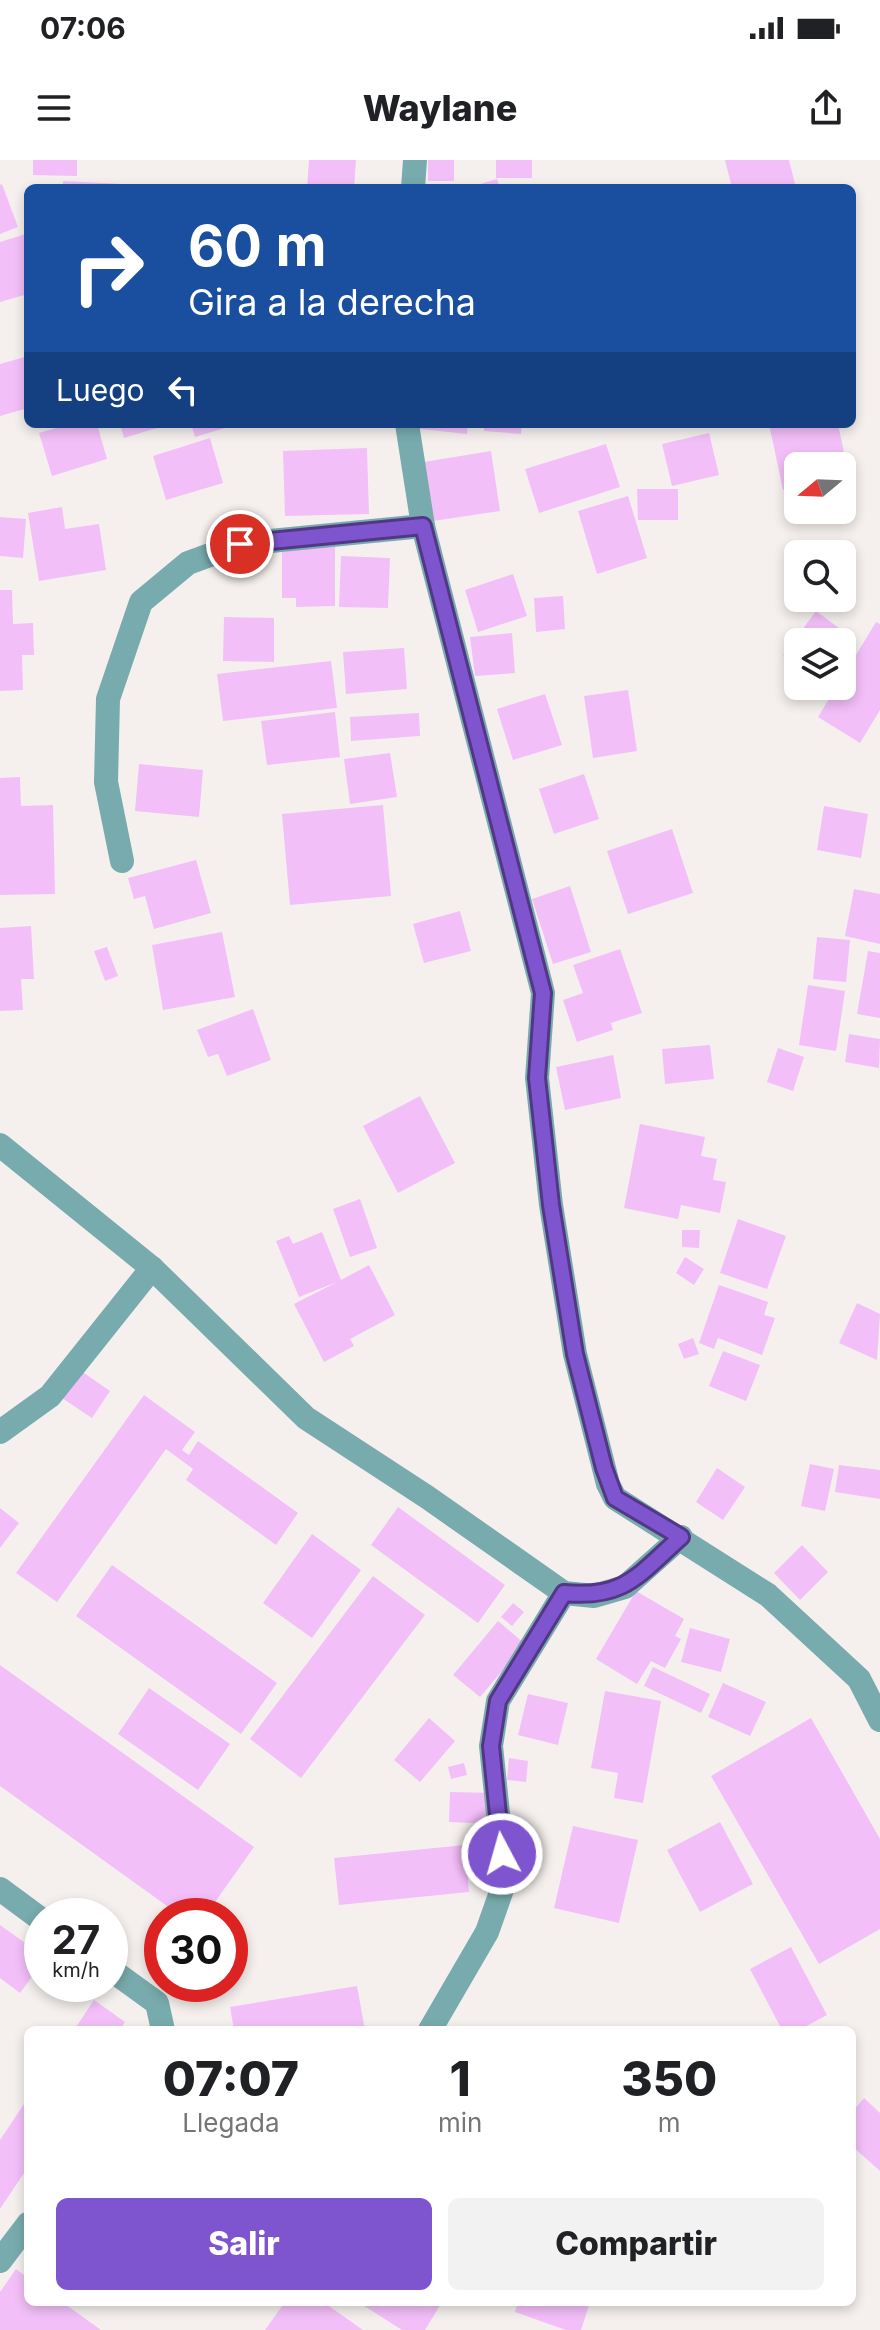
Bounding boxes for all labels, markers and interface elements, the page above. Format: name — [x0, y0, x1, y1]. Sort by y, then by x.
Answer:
text: 07:06 — [40, 10, 126, 46]
icon: menu — [32, 86, 76, 130]
text: Waylane — [363, 86, 517, 130]
icon: share — [804, 86, 848, 130]
text: 60 m — [188, 212, 327, 280]
icon: right — [56, 216, 160, 320]
text: Gira a la derecha — [188, 280, 476, 324]
icon: left — [161, 368, 205, 412]
text: Luego — [56, 372, 145, 408]
north arrow — [784, 452, 856, 524]
map controls — [784, 452, 856, 700]
pin — [206, 510, 274, 578]
icon: arrive — [218, 522, 262, 566]
button: search — [784, 540, 856, 612]
button: layers — [784, 628, 856, 700]
position arrow — [460, 1812, 544, 1896]
speed limit sign: 30 — [144, 1898, 248, 2002]
text: 27 — [52, 1915, 100, 1964]
text: km/h — [52, 1958, 100, 1982]
text: 07:07 — [163, 2049, 299, 2108]
text: 1 — [450, 2049, 471, 2108]
text: 350 — [621, 2049, 717, 2108]
text: Llegada — [182, 2107, 280, 2138]
text: min — [438, 2107, 482, 2138]
text: m — [658, 2107, 681, 2138]
button: Salir — [56, 2198, 432, 2290]
button: Compartir — [448, 2198, 824, 2290]

